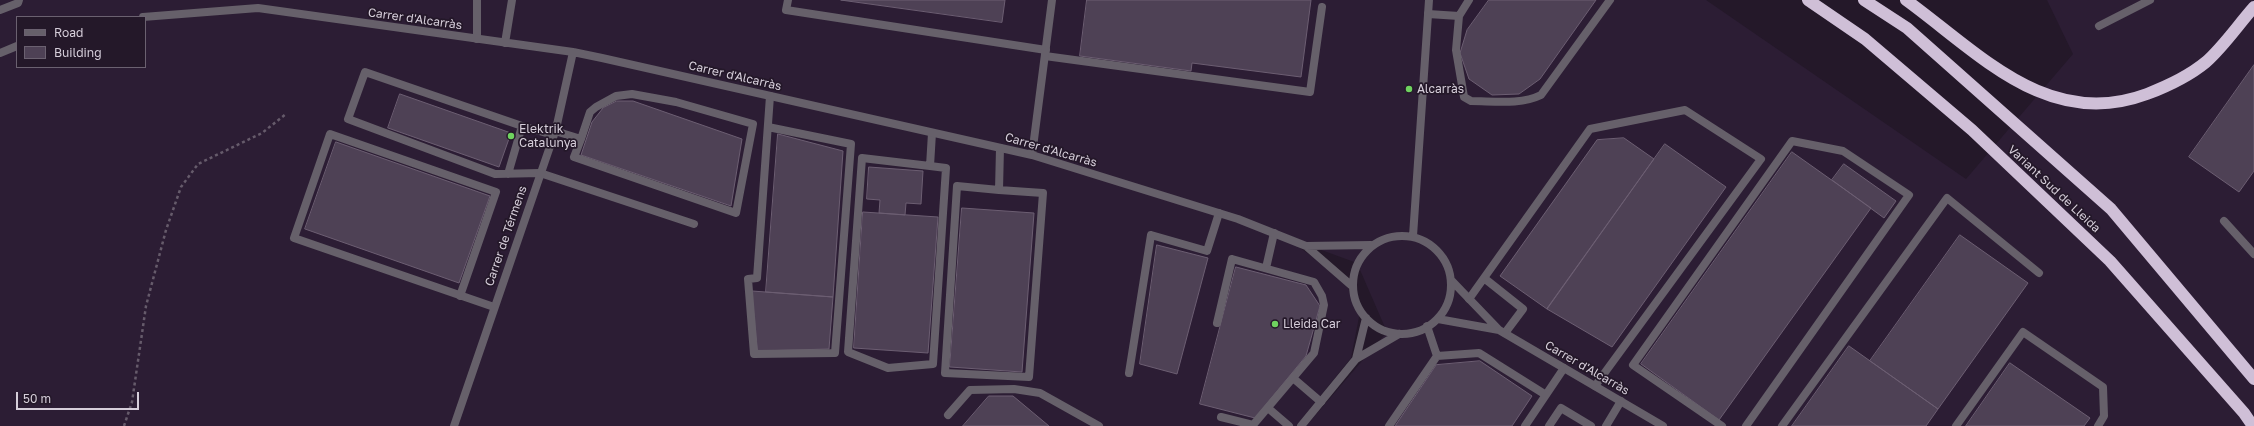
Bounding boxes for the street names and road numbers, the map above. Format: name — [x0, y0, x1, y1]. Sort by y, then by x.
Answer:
street label: Carrer d'Alcarràs — [367, 5, 463, 33]
street label: Carrer d'Alcarràs — [687, 58, 783, 94]
street label: Carrer d'Alcarràs — [1003, 130, 1099, 170]
street label: Variant Sud de Lleida — [2005, 142, 2103, 236]
street label: Carrer de Térmens — [482, 184, 530, 288]
street label: Carrer d'Alcarràs — [1542, 338, 1632, 398]

